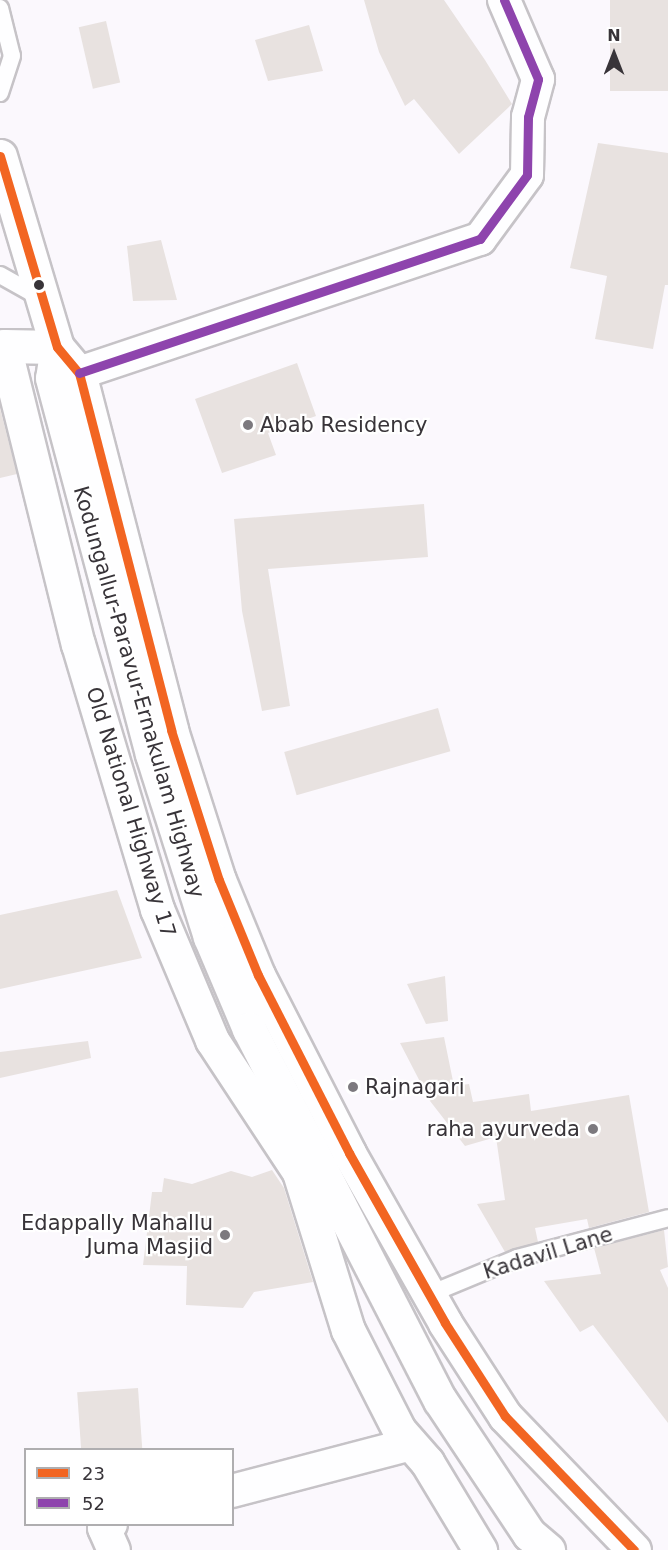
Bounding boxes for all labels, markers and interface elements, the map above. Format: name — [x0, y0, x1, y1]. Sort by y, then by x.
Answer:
north arrow — [584, 24, 644, 84]
text: N — [607, 26, 621, 45]
unlabelled marker — [33, 279, 45, 291]
place label: Abab Residency — [260, 412, 427, 438]
marker: Abab Residency — [241, 418, 255, 432]
street label: Kodungallur-Paravur-Ernakulam Highway — [68, 483, 210, 901]
street label: Old National Highway 17 — [81, 684, 181, 940]
place label: Rajnagari — [365, 1074, 465, 1100]
marker: Rajnagari — [346, 1080, 360, 1094]
place label: raha ayurveda — [427, 1116, 580, 1142]
marker: raha ayurveda — [584, 1120, 602, 1138]
place label: Edappally Mahallu Juma Masjid — [21, 1210, 213, 1260]
street label: Kadavil Lane — [480, 1221, 616, 1285]
marker: Edappally Mahallu Juma Masjid — [218, 1228, 232, 1242]
legend — [24, 1448, 234, 1526]
text: 23 — [82, 1463, 105, 1484]
text: 52 — [82, 1493, 105, 1514]

